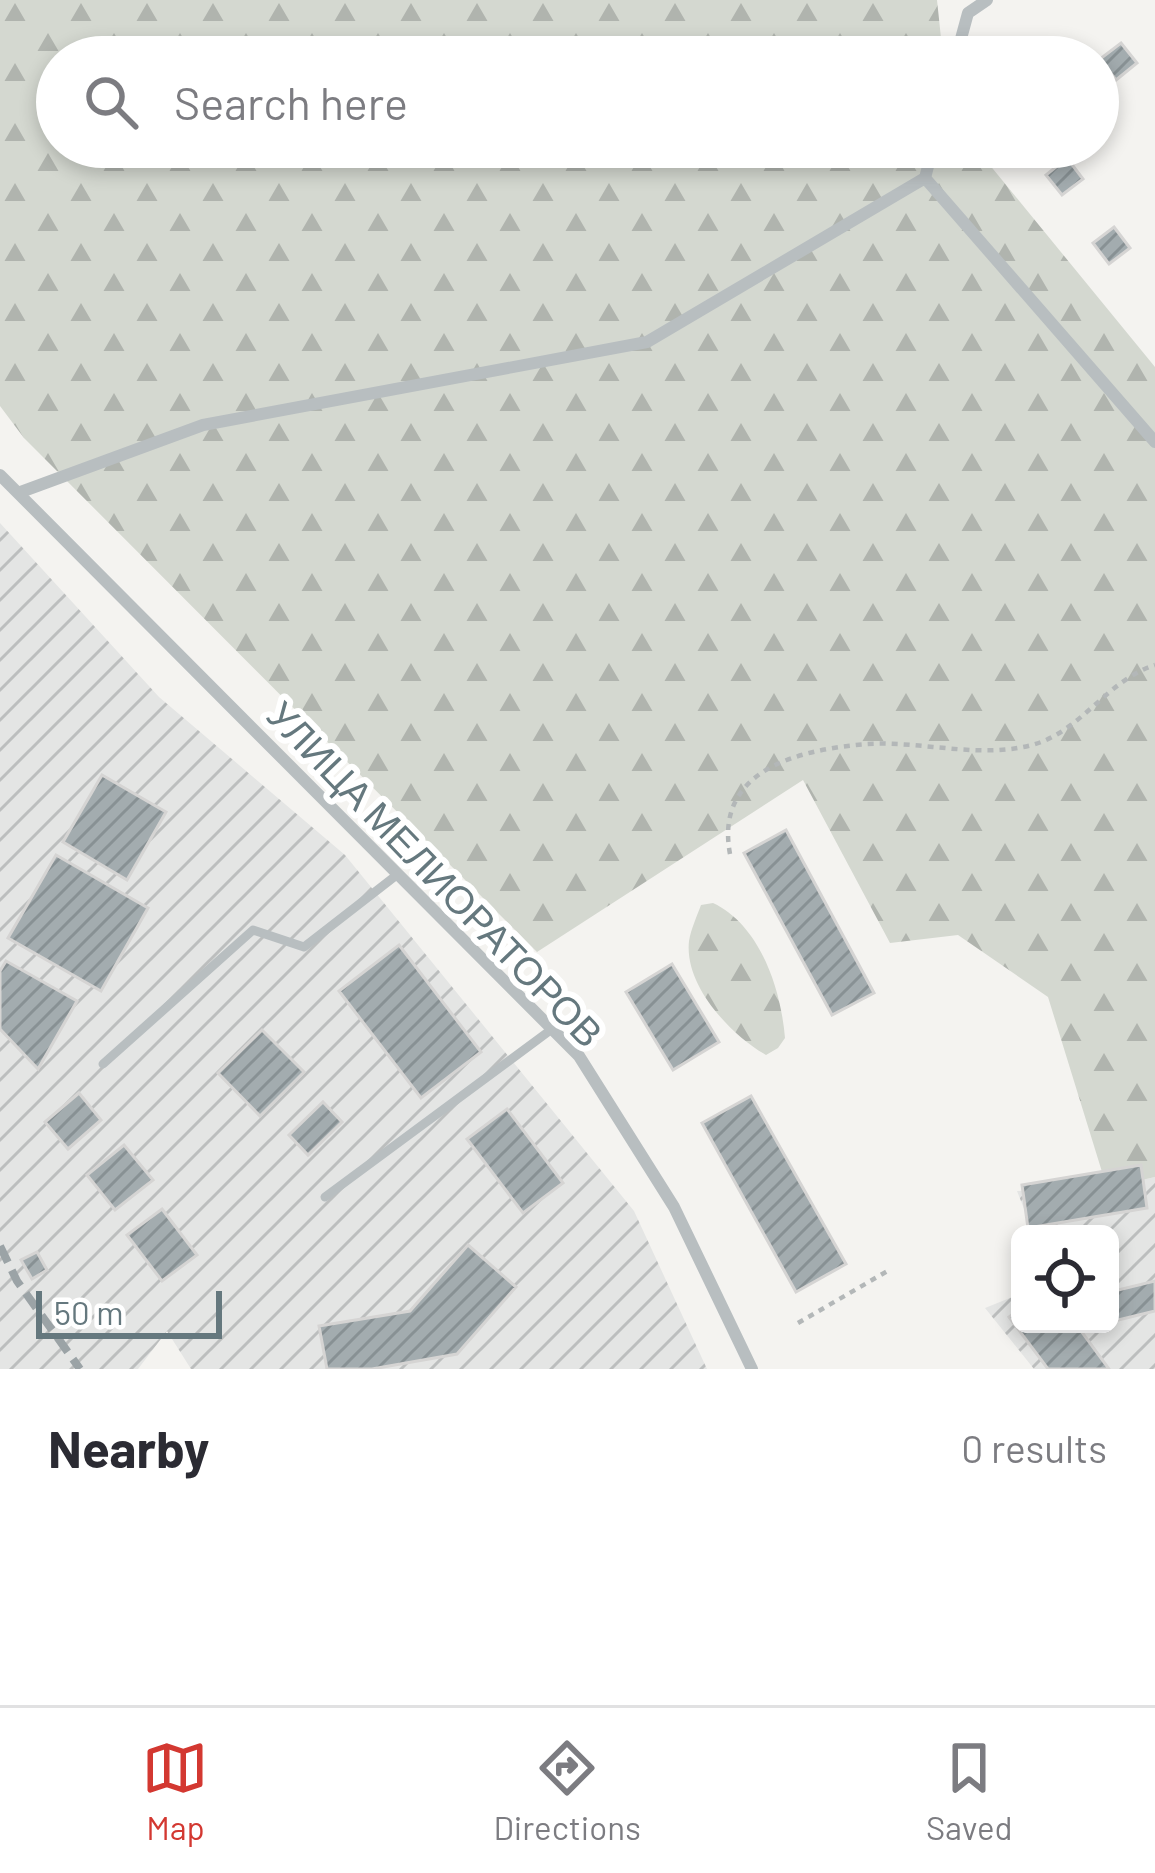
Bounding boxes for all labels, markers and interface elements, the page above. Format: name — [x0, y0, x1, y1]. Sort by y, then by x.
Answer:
search box — [36, 36, 1119, 168]
icon: search — [78, 69, 144, 135]
text: Search here — [174, 75, 408, 129]
street label: УЛИЦА МЕЛИОРАТОРОВ — [258, 690, 614, 1056]
map controls — [1011, 1225, 1119, 1333]
button: locate — [1011, 1225, 1119, 1333]
scale bar — [36, 1285, 222, 1338]
text: 50 m — [54, 1292, 124, 1332]
text: Nearby — [48, 1417, 209, 1478]
text: 0 results — [961, 1424, 1107, 1471]
tab: Map — [142, 1735, 208, 1847]
tab: Directions — [493, 1735, 641, 1847]
tab: Saved — [926, 1735, 1013, 1847]

